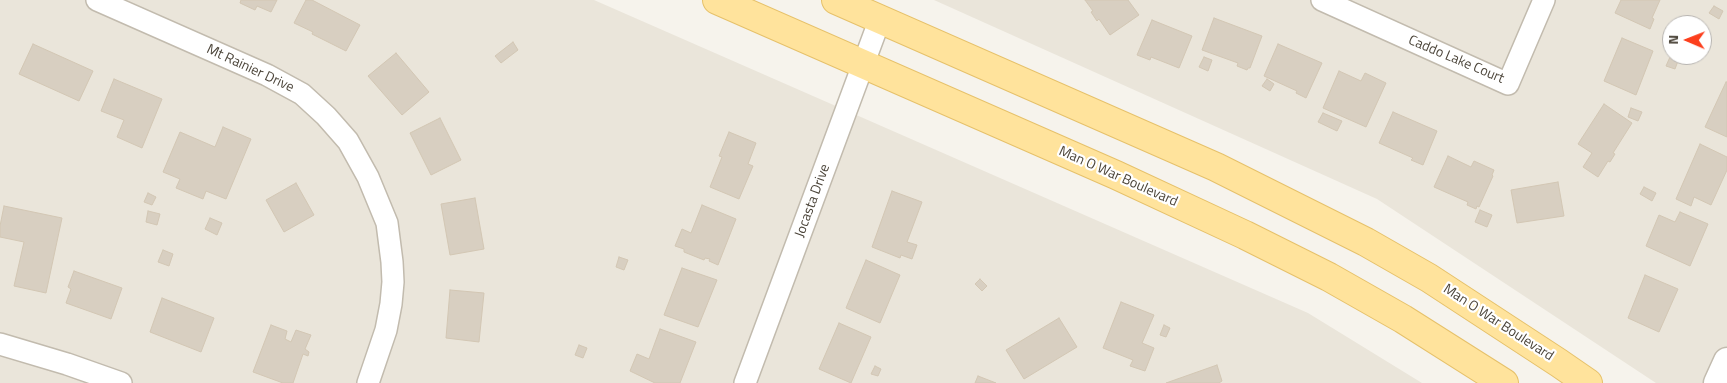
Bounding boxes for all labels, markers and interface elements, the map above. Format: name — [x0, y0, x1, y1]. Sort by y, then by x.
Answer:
north arrow — [1662, 15, 1712, 65]
street label: Caddo Lake Court — [1406, 32, 1506, 88]
text: N — [1662, 35, 1683, 45]
street label: Mt Rainier Drive — [204, 41, 296, 97]
street label: Man O War Boulevard — [1056, 143, 1180, 211]
street label: Jocasta Drive — [792, 162, 834, 240]
street label: Man O War Boulevard — [1440, 281, 1556, 365]

